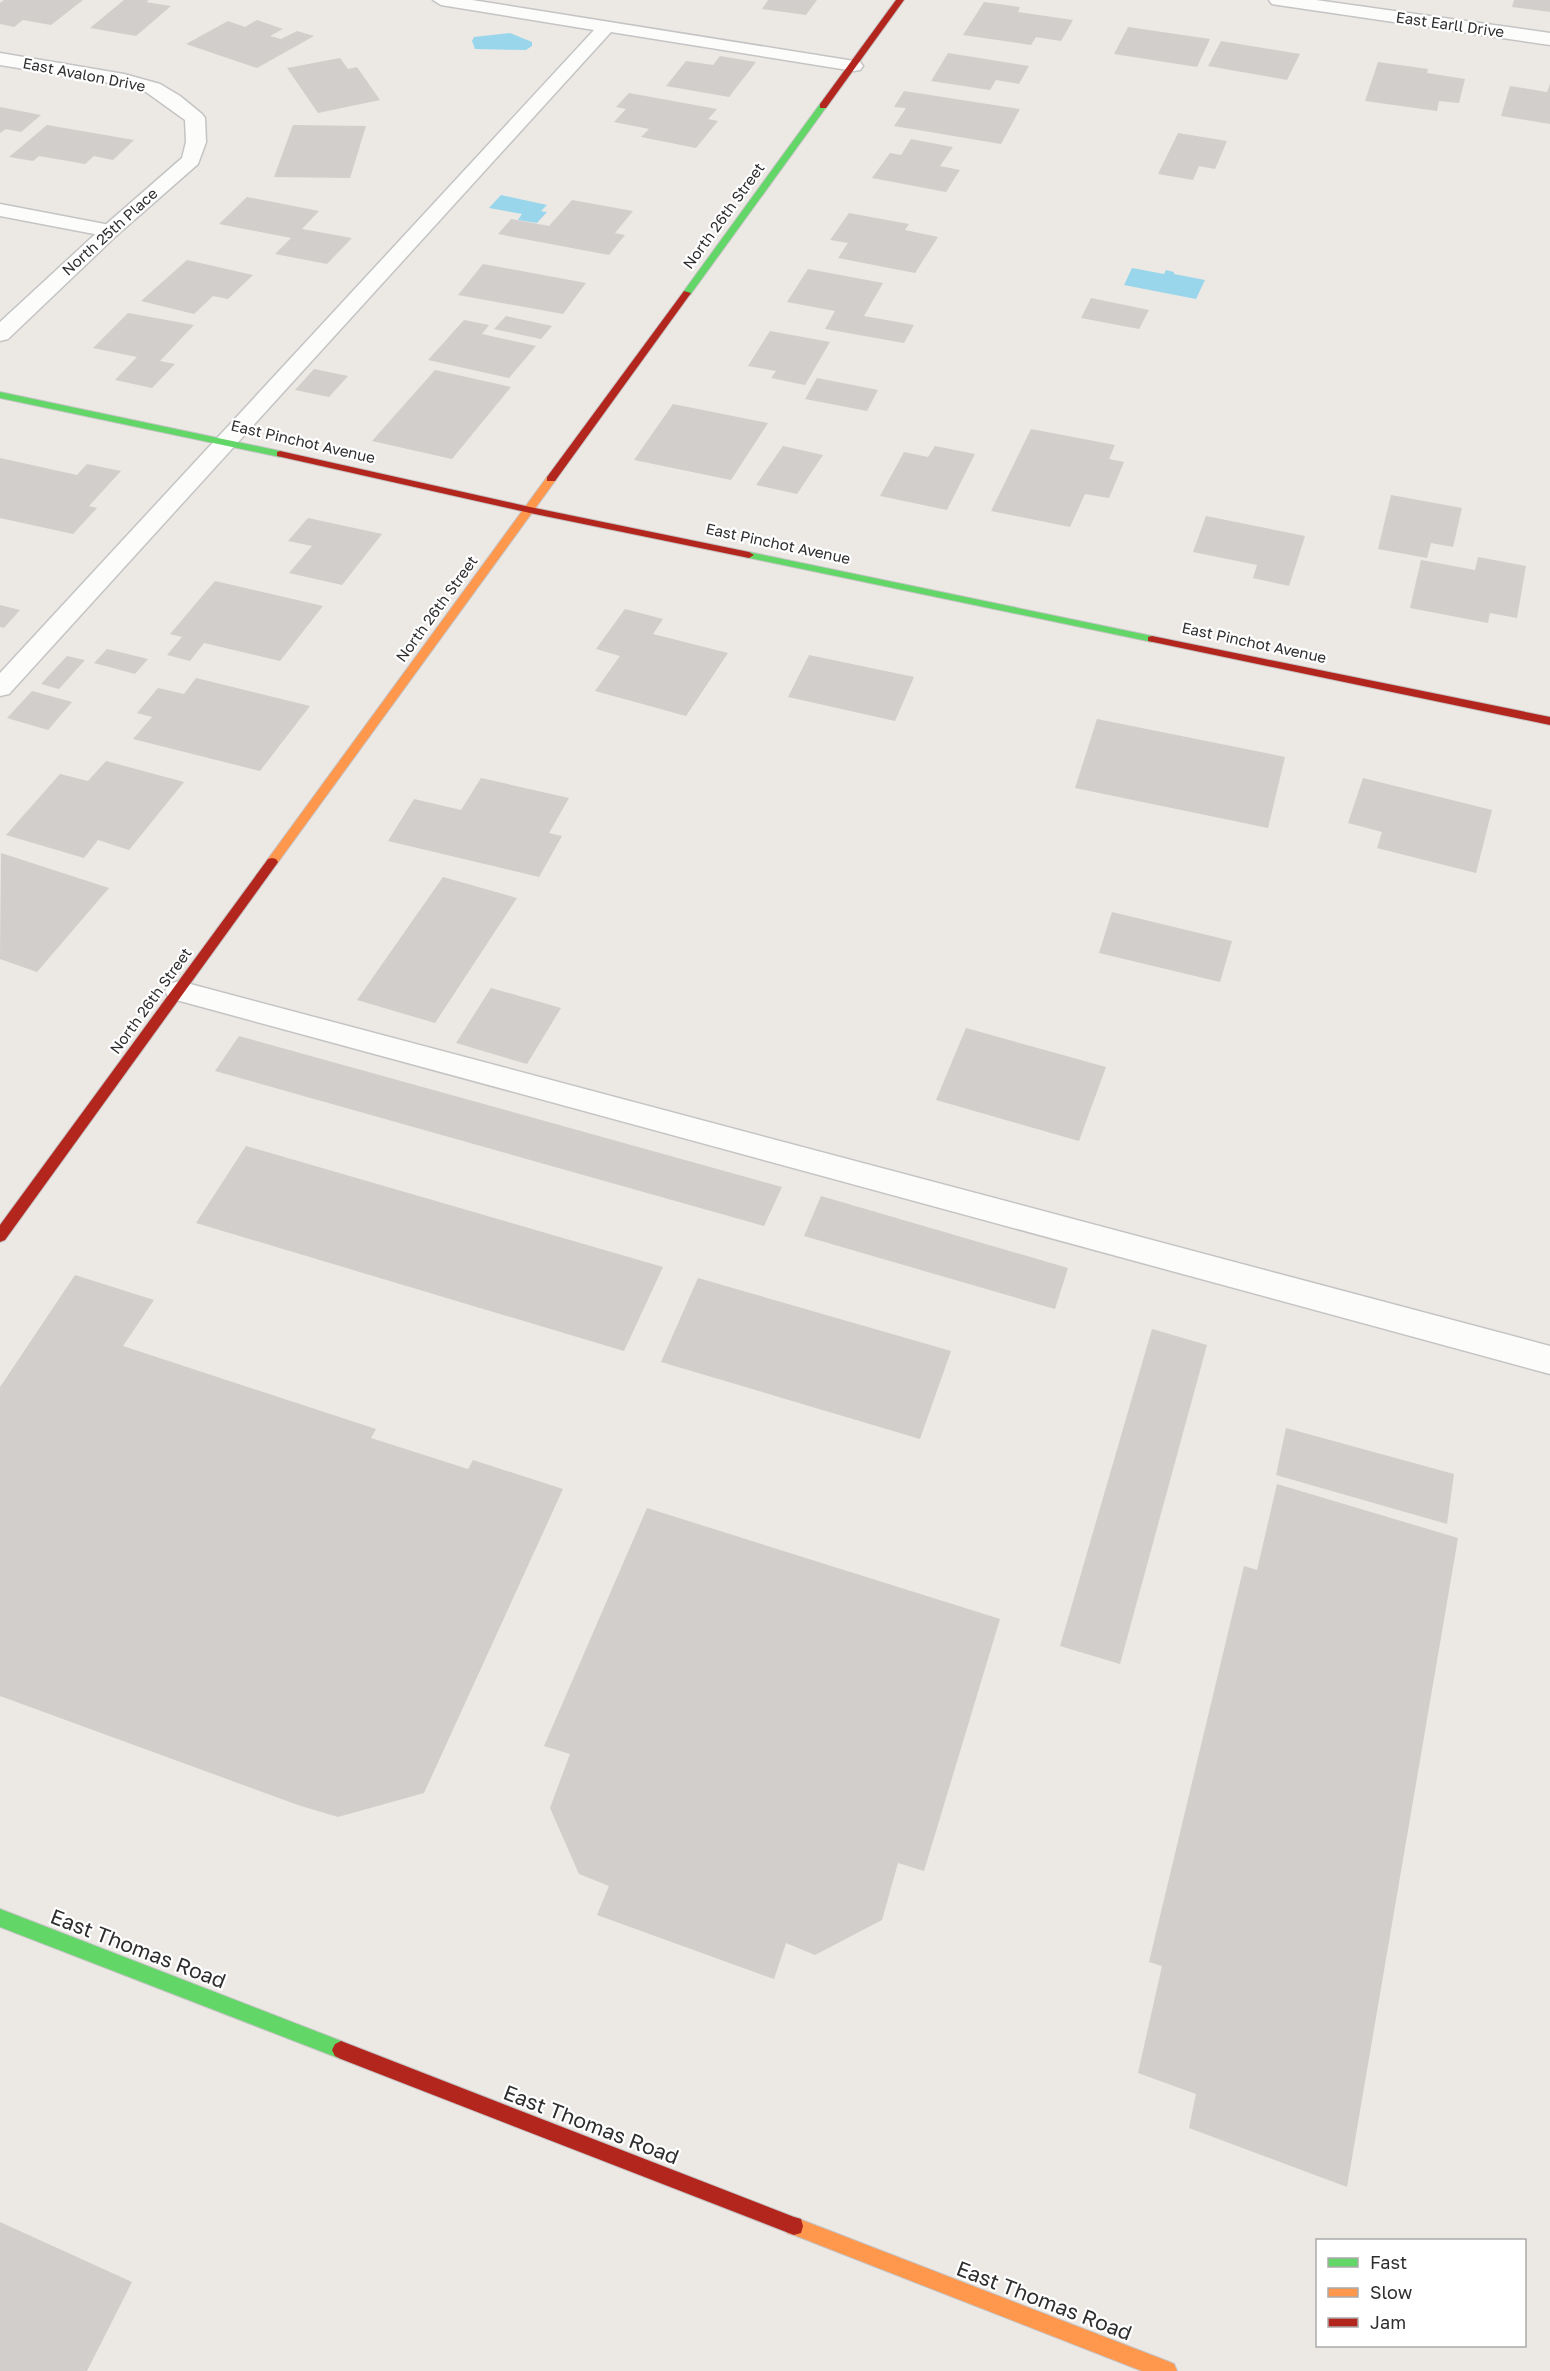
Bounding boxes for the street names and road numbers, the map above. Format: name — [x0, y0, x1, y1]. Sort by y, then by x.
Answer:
street label: East Earll Drive — [1395, 8, 1506, 41]
street label: East Avalon Drive — [21, 53, 147, 95]
street label: North 26th Street — [679, 159, 768, 272]
street label: North 25th Place — [58, 184, 161, 279]
street label: East Pinchot Avenue — [229, 416, 377, 466]
street label: East Pinchot Avenue — [704, 519, 852, 567]
street label: North 26th Street — [392, 552, 481, 665]
street label: East Pinchot Avenue — [1180, 618, 1328, 666]
street label: North 26th Street — [106, 944, 195, 1057]
street label: East Thomas Road — [47, 1903, 230, 1994]
street label: East Thomas Road — [500, 2079, 683, 2170]
street label: East Thomas Road — [953, 2255, 1136, 2346]

